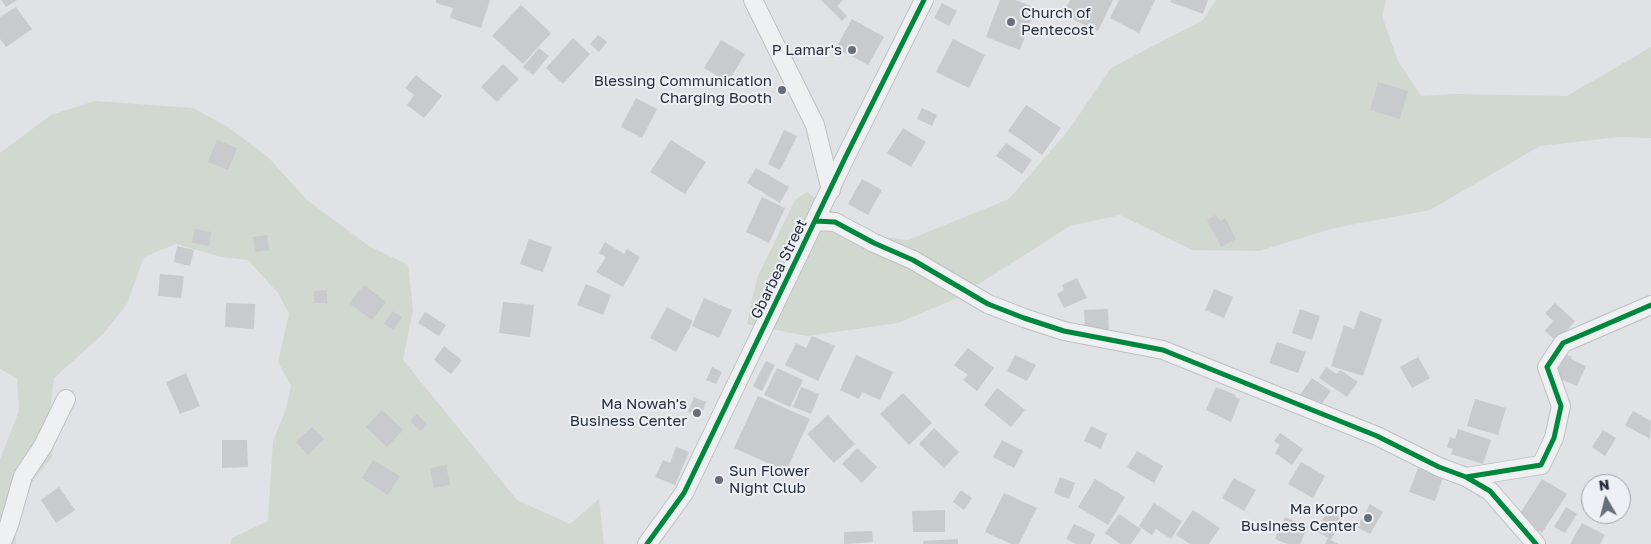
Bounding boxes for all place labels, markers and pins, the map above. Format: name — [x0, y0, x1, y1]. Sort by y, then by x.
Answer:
place label: Church of Pentecost — [1021, 4, 1094, 39]
marker: Church of Pentecost — [1005, 16, 1017, 28]
place label: P Lamar's — [772, 41, 842, 59]
marker: P Lamar's — [846, 44, 858, 56]
place label: Blessing Communication Charging Booth — [594, 72, 772, 107]
marker: Blessing Communication Charging Booth — [776, 84, 788, 96]
place label: Ma Nowah's Business Center — [570, 395, 687, 430]
marker: Ma Nowah's Business Center — [691, 407, 703, 419]
place label: Sun Flower Night Club — [729, 462, 810, 497]
marker: Sun Flower Night Club — [713, 474, 725, 486]
place label: Ma Korpo Business Center — [1241, 500, 1358, 535]
marker: Ma Korpo Business Center — [1362, 512, 1374, 524]

